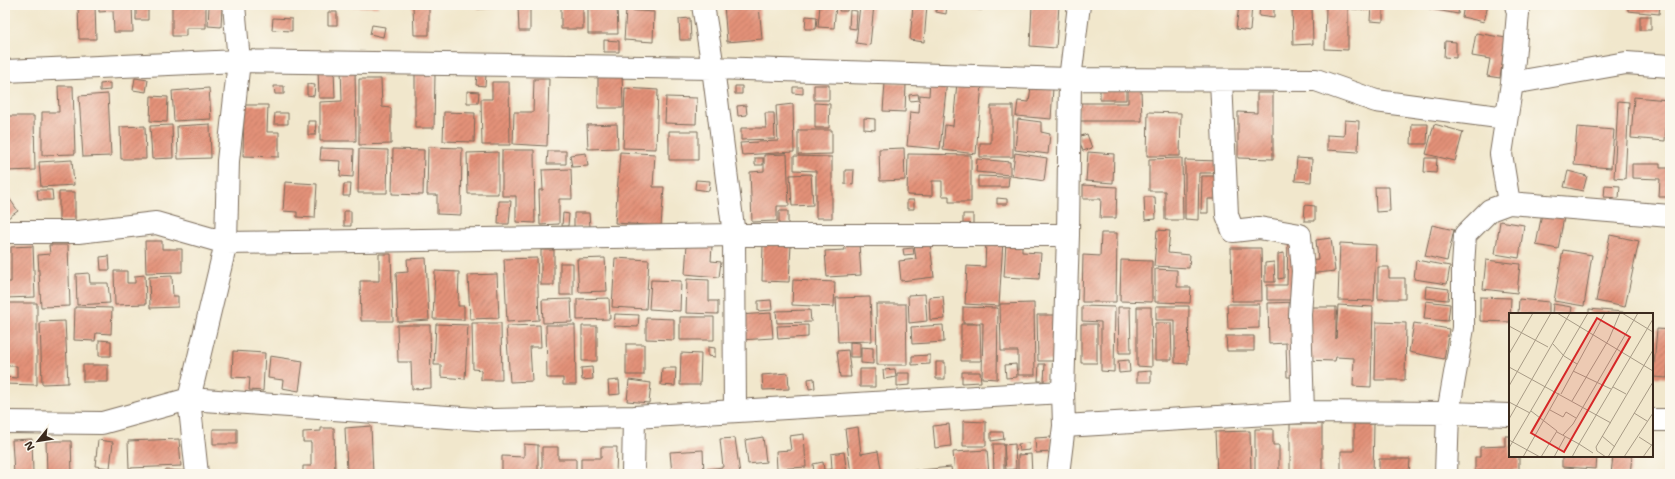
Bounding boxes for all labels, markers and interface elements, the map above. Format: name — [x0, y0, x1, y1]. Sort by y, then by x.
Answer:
inset map — [1509, 313, 1653, 457]
north arrow — [18, 421, 58, 461]
text: N — [21, 438, 38, 453]

